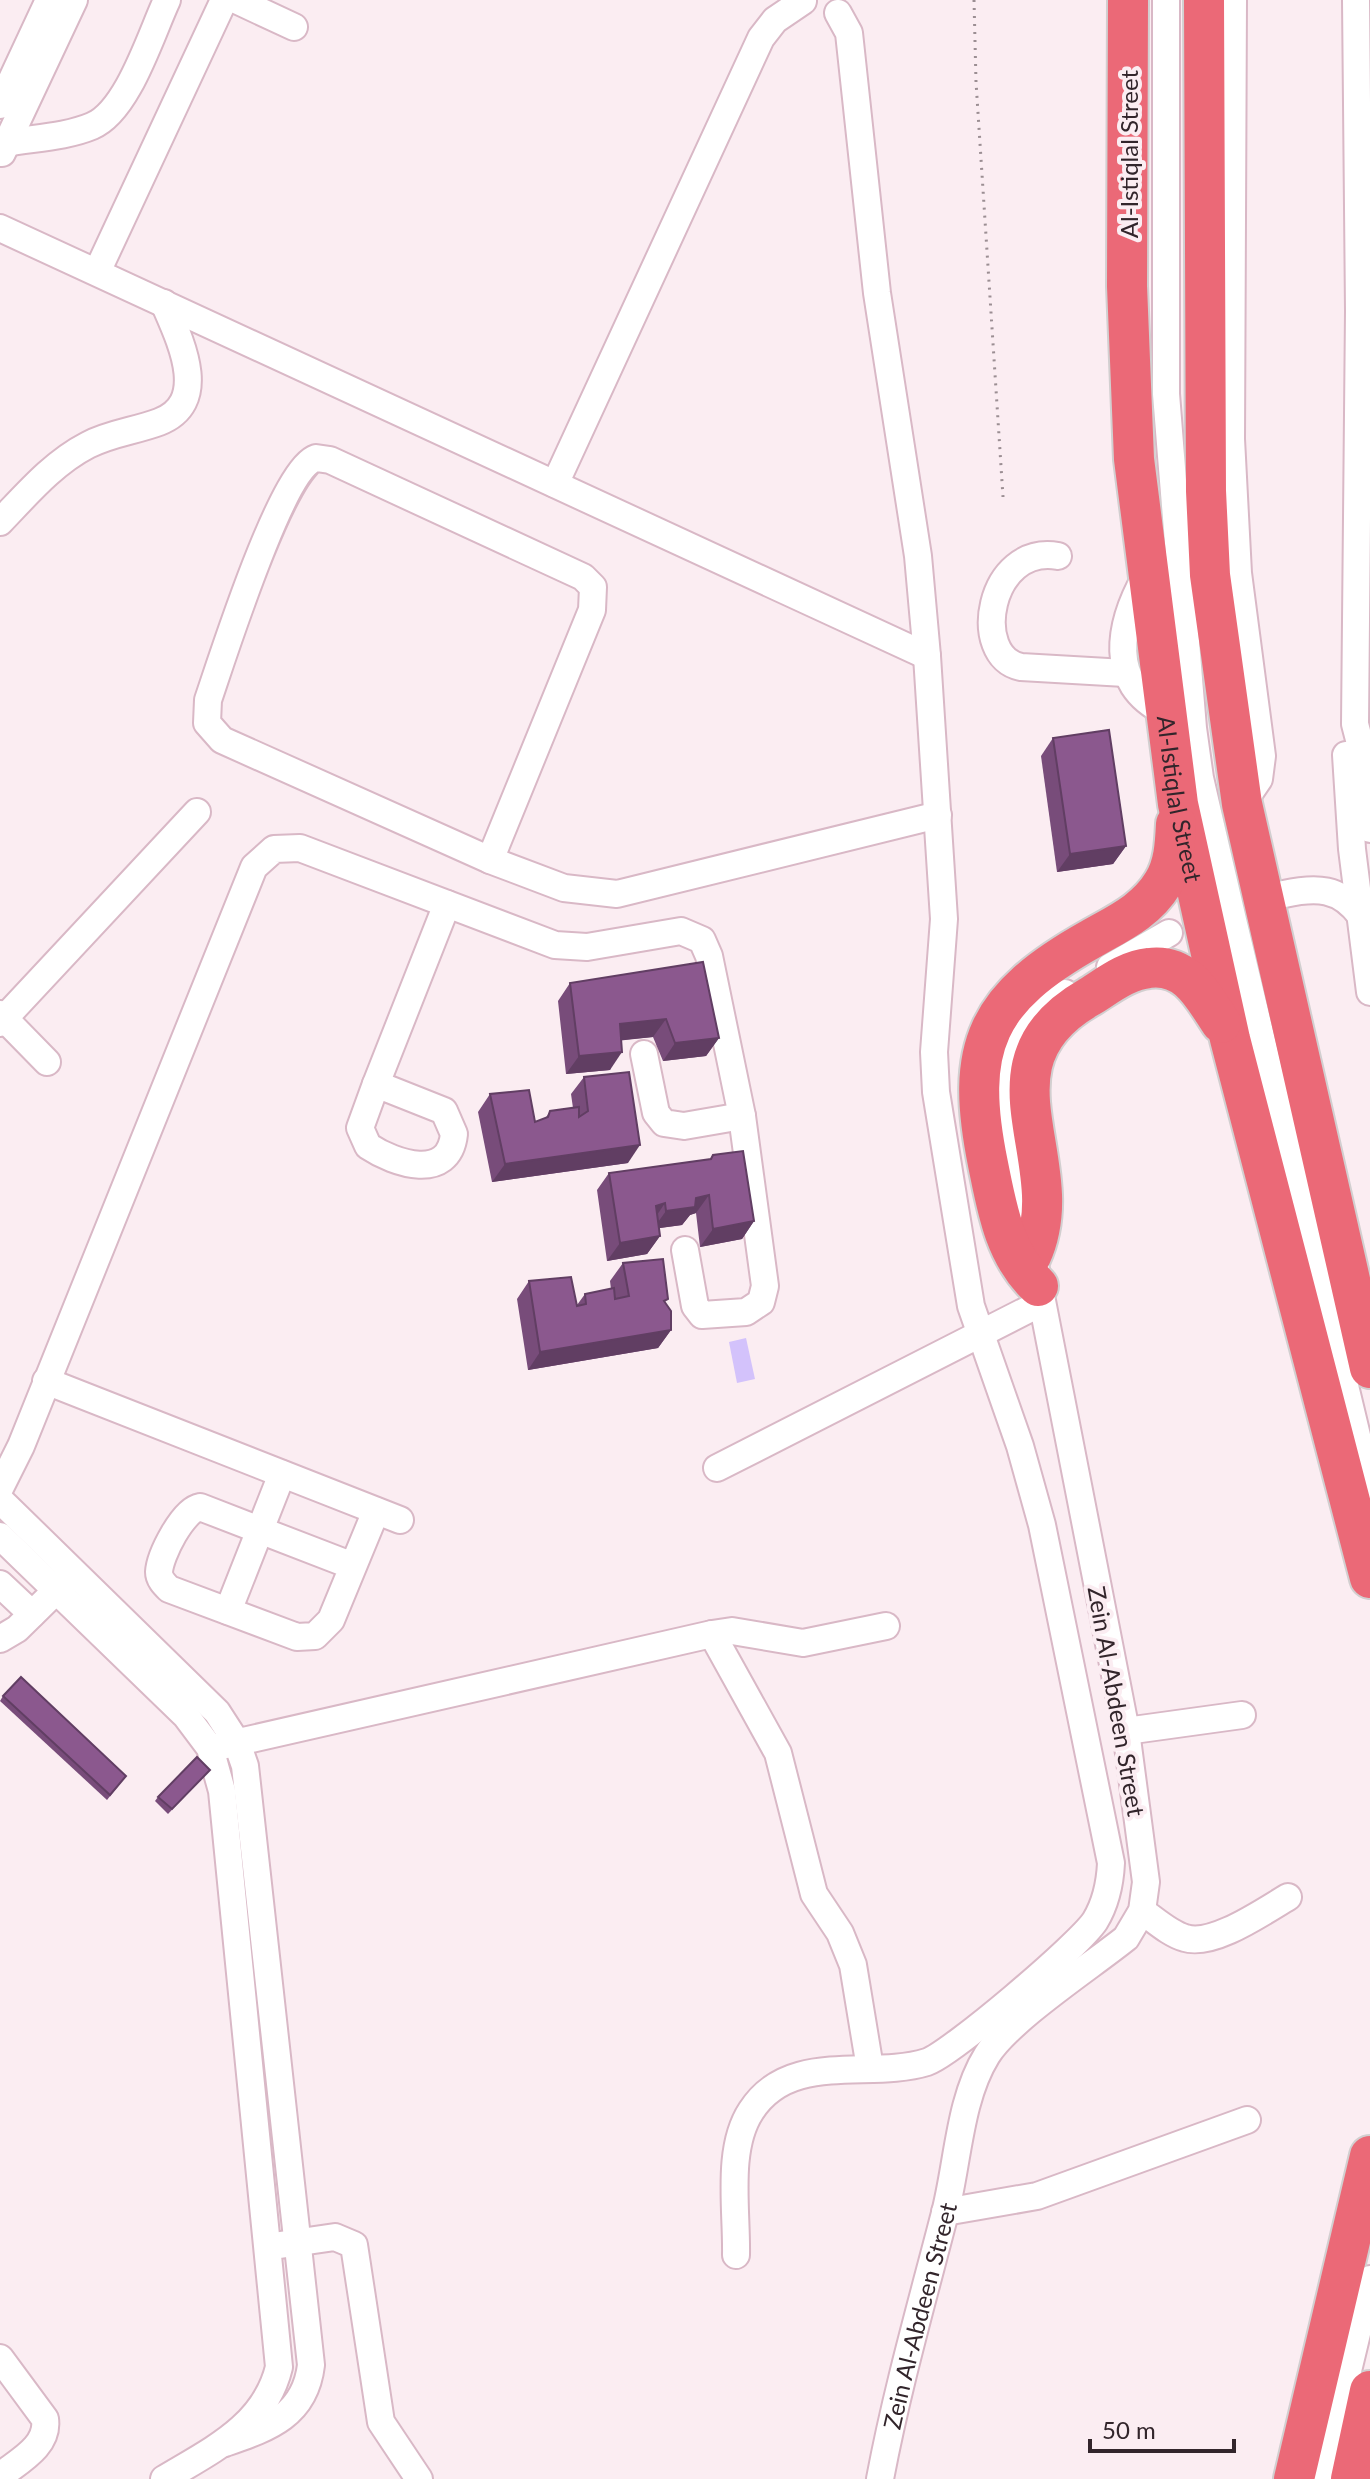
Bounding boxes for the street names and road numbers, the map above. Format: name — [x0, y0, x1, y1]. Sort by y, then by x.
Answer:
street label: Al-Istiqlal Street — [1114, 69, 1143, 238]
street label: Al-Istiqlal Street — [1152, 714, 1209, 885]
street label: Zein Al-Abdeen Street — [1082, 1584, 1152, 1819]
street label: Zein Al-Abdeen Street — [876, 2199, 962, 2432]

